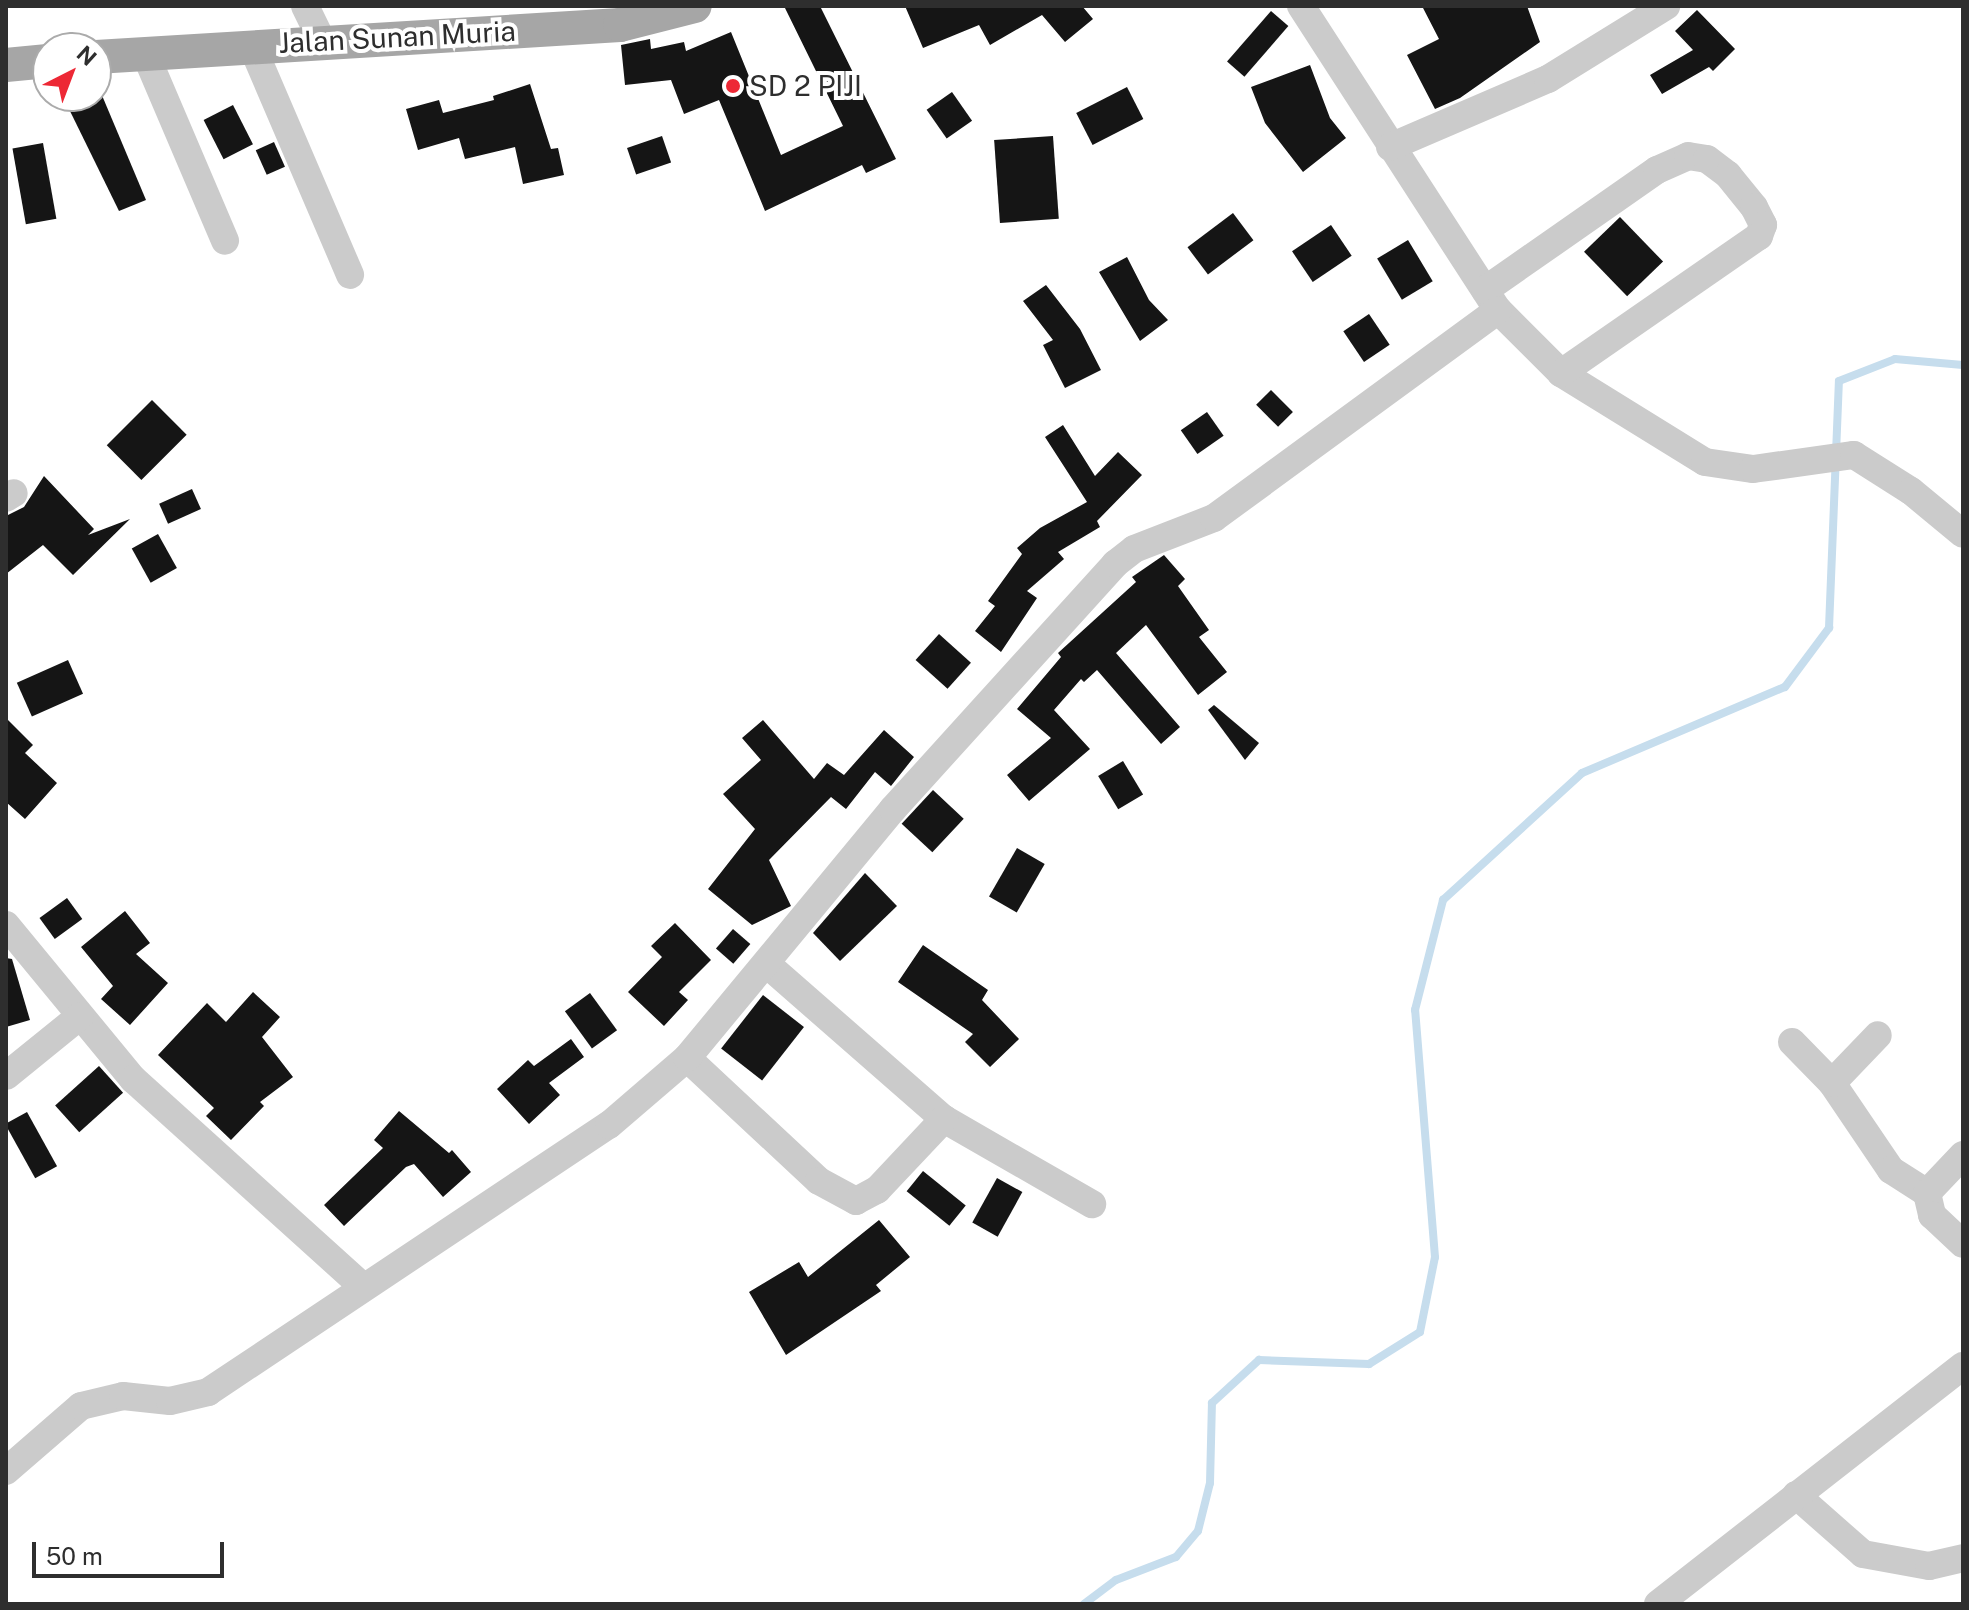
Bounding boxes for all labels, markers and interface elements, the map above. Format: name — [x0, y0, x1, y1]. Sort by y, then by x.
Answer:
street label: Jalan Sunan Muria — [278, 14, 516, 60]
north arrow — [32, 32, 112, 112]
text: N — [72, 40, 102, 71]
place label: SD 2 PIJI — [749, 69, 862, 103]
marker: SD 2 PIJI — [724, 77, 742, 95]
scale bar — [36, 1526, 228, 1576]
text: 50 m — [46, 1542, 103, 1570]

